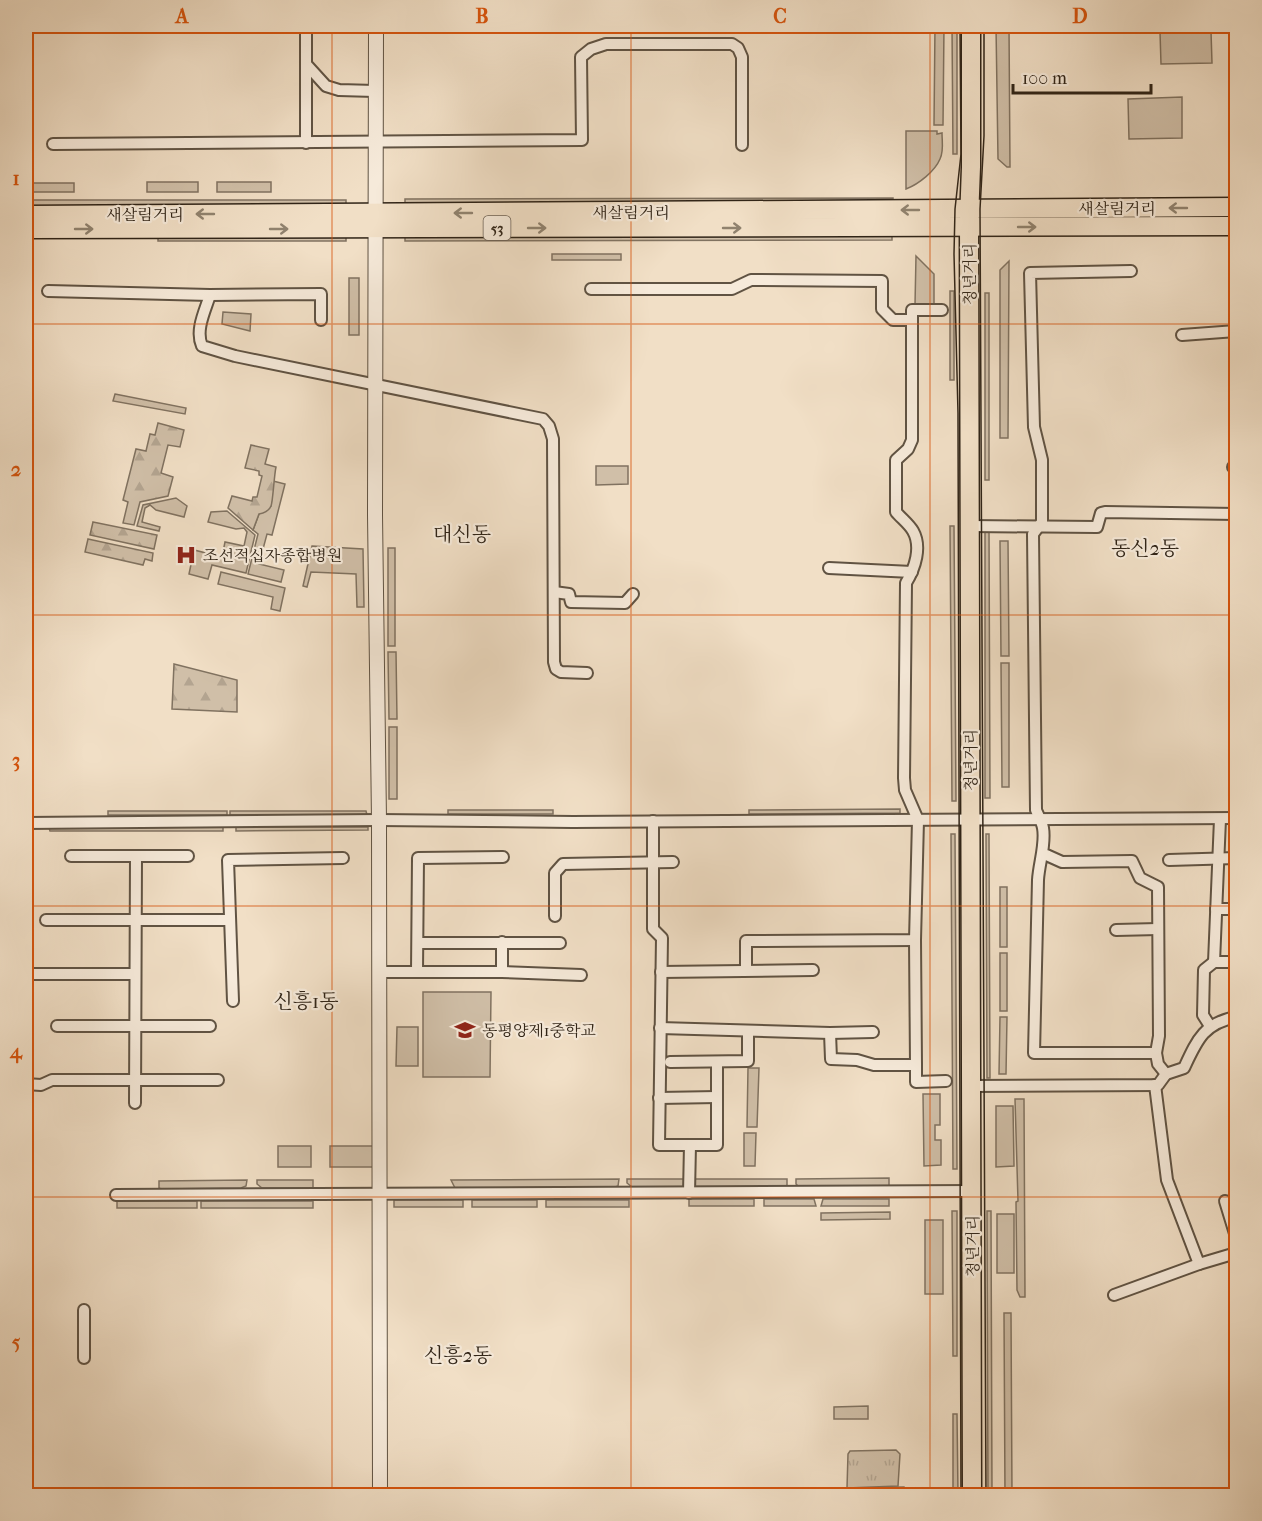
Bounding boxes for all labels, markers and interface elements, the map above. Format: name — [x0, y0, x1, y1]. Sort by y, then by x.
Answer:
text: A — [174, 5, 190, 28]
text: B — [475, 5, 489, 28]
text: C — [773, 5, 787, 28]
text: D — [1072, 5, 1088, 28]
scale bar — [1013, 57, 1151, 95]
text: 100 m — [1022, 68, 1067, 89]
text: 1 — [12, 167, 20, 190]
street label: 새살림거리 — [1078, 199, 1156, 218]
one-way arrow — [1169, 202, 1189, 214]
street label: 새살림거리 — [592, 203, 670, 222]
one-way arrow — [901, 204, 921, 216]
street label: 새살림거리 — [106, 205, 184, 224]
one-way arrow — [454, 207, 474, 219]
one-way arrow — [196, 208, 216, 220]
road number: 53 — [484, 216, 510, 240]
one-way arrow — [1017, 221, 1037, 233]
one-way arrow — [526, 222, 546, 234]
one-way arrow — [721, 222, 741, 234]
one-way arrow — [73, 223, 93, 235]
one-way arrow — [268, 223, 288, 235]
street label: 청년거리 — [960, 243, 979, 305]
text: 2 — [11, 458, 21, 481]
district label: 대신동 — [433, 523, 491, 546]
district label: 동신2동 — [1111, 537, 1179, 560]
hospital icon: 조선적십자종합병원 — [174, 543, 198, 567]
place label: 조선적십자종합병원 — [203, 546, 342, 565]
street label: 청년거리 — [961, 729, 980, 791]
text: 3 — [12, 749, 20, 772]
district label: 신흥1동 — [273, 990, 339, 1013]
school or university icon: 동평양제1중학교 — [453, 1018, 477, 1042]
place label: 동평양제1중학교 — [482, 1021, 596, 1040]
text: 4 — [9, 1040, 23, 1064]
street label: 청년거리 — [963, 1215, 982, 1277]
text: 5 — [12, 1331, 21, 1354]
district label: 신흥2동 — [424, 1344, 492, 1367]

